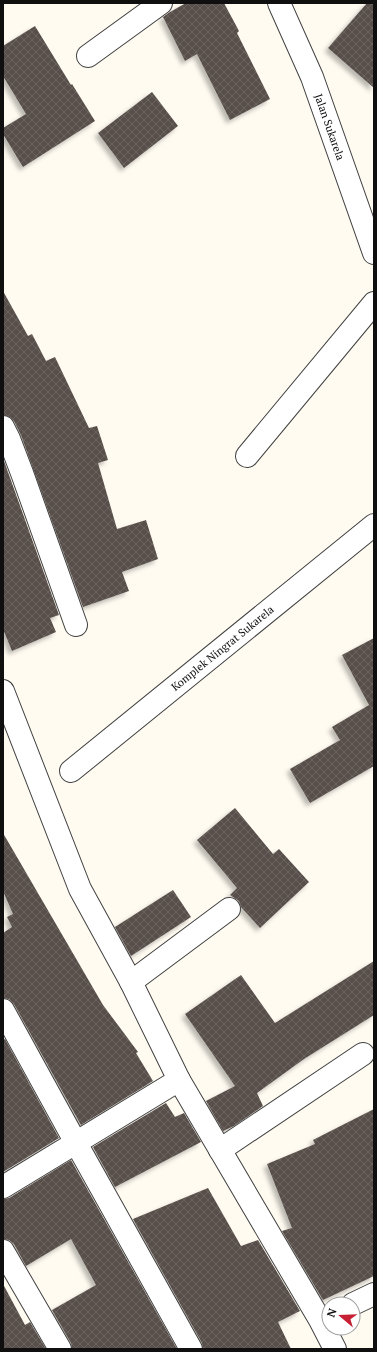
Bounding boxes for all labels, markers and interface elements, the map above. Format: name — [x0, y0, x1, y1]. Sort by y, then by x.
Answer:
street label: Jalan Sukarela — [311, 92, 348, 163]
street label: Komplek Ningrat Sukarela — [168, 602, 277, 694]
north arrow — [321, 1296, 361, 1336]
text: N — [324, 1306, 340, 1319]

